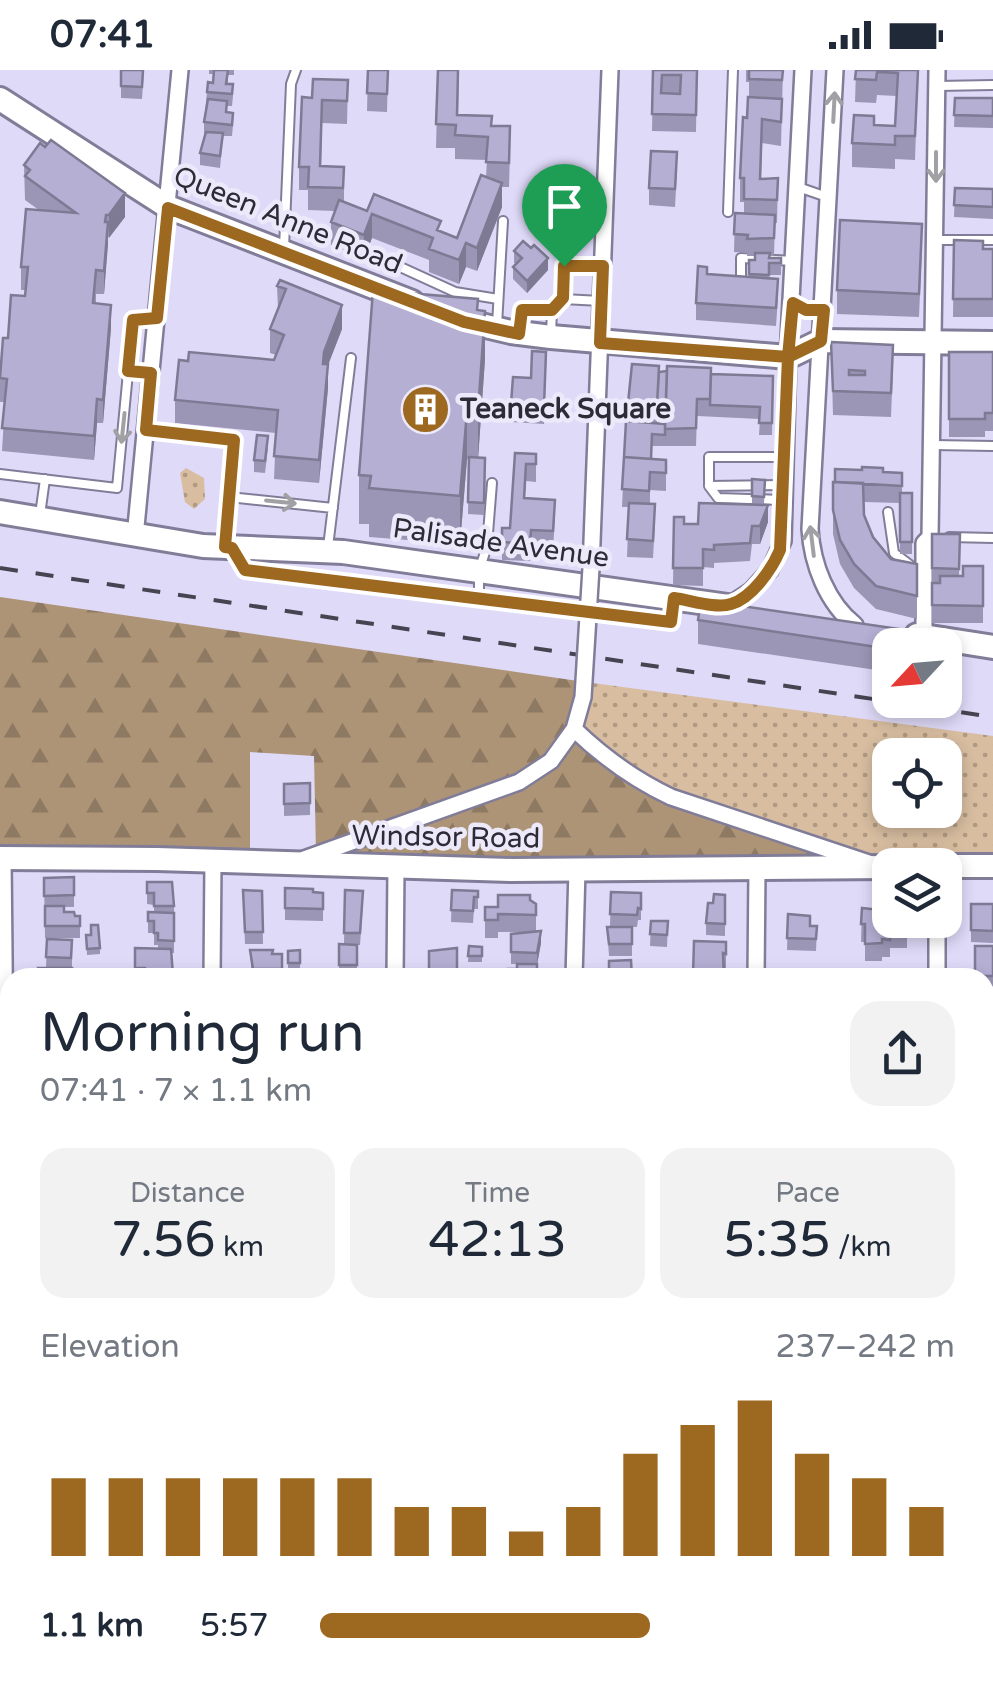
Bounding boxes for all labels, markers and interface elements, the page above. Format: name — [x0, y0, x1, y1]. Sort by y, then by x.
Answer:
text: 07:41 — [50, 12, 155, 58]
one-way arrow — [824, 92, 843, 124]
one-way arrow — [927, 151, 946, 183]
street label: Queen Anne Road — [169, 159, 407, 281]
pin — [522, 164, 607, 267]
icon: arrive — [537, 179, 592, 234]
building icon: Teaneck Square — [399, 383, 451, 435]
place label: Teaneck Square — [459, 392, 671, 426]
one-way arrow — [113, 411, 132, 443]
one-way arrow — [264, 493, 297, 512]
street label: Palisade Avenue — [391, 511, 611, 575]
one-way arrow — [802, 525, 821, 557]
north arrow — [872, 628, 962, 718]
map controls — [872, 628, 962, 938]
button: locate — [872, 738, 962, 828]
street label: Windsor Road — [351, 818, 541, 856]
button: layers — [872, 848, 962, 938]
text: Morning run — [40, 1001, 365, 1067]
button: share — [850, 1001, 955, 1106]
text: 07:41 · 7 × 1.1 km — [40, 1072, 312, 1110]
text: Distance — [130, 1176, 245, 1210]
text: Time — [465, 1176, 530, 1210]
text: Pace — [775, 1176, 840, 1210]
text: 7.56 — [111, 1210, 216, 1270]
text: 42:13 — [428, 1210, 567, 1270]
text: 5:35 — [724, 1210, 831, 1270]
text: km — [216, 1230, 264, 1264]
text: /km — [831, 1230, 891, 1264]
text: Elevation — [40, 1328, 180, 1366]
text: 237–242 m — [775, 1328, 955, 1366]
text: 1.1 km — [40, 1607, 144, 1645]
text: 5:57 — [200, 1607, 269, 1645]

